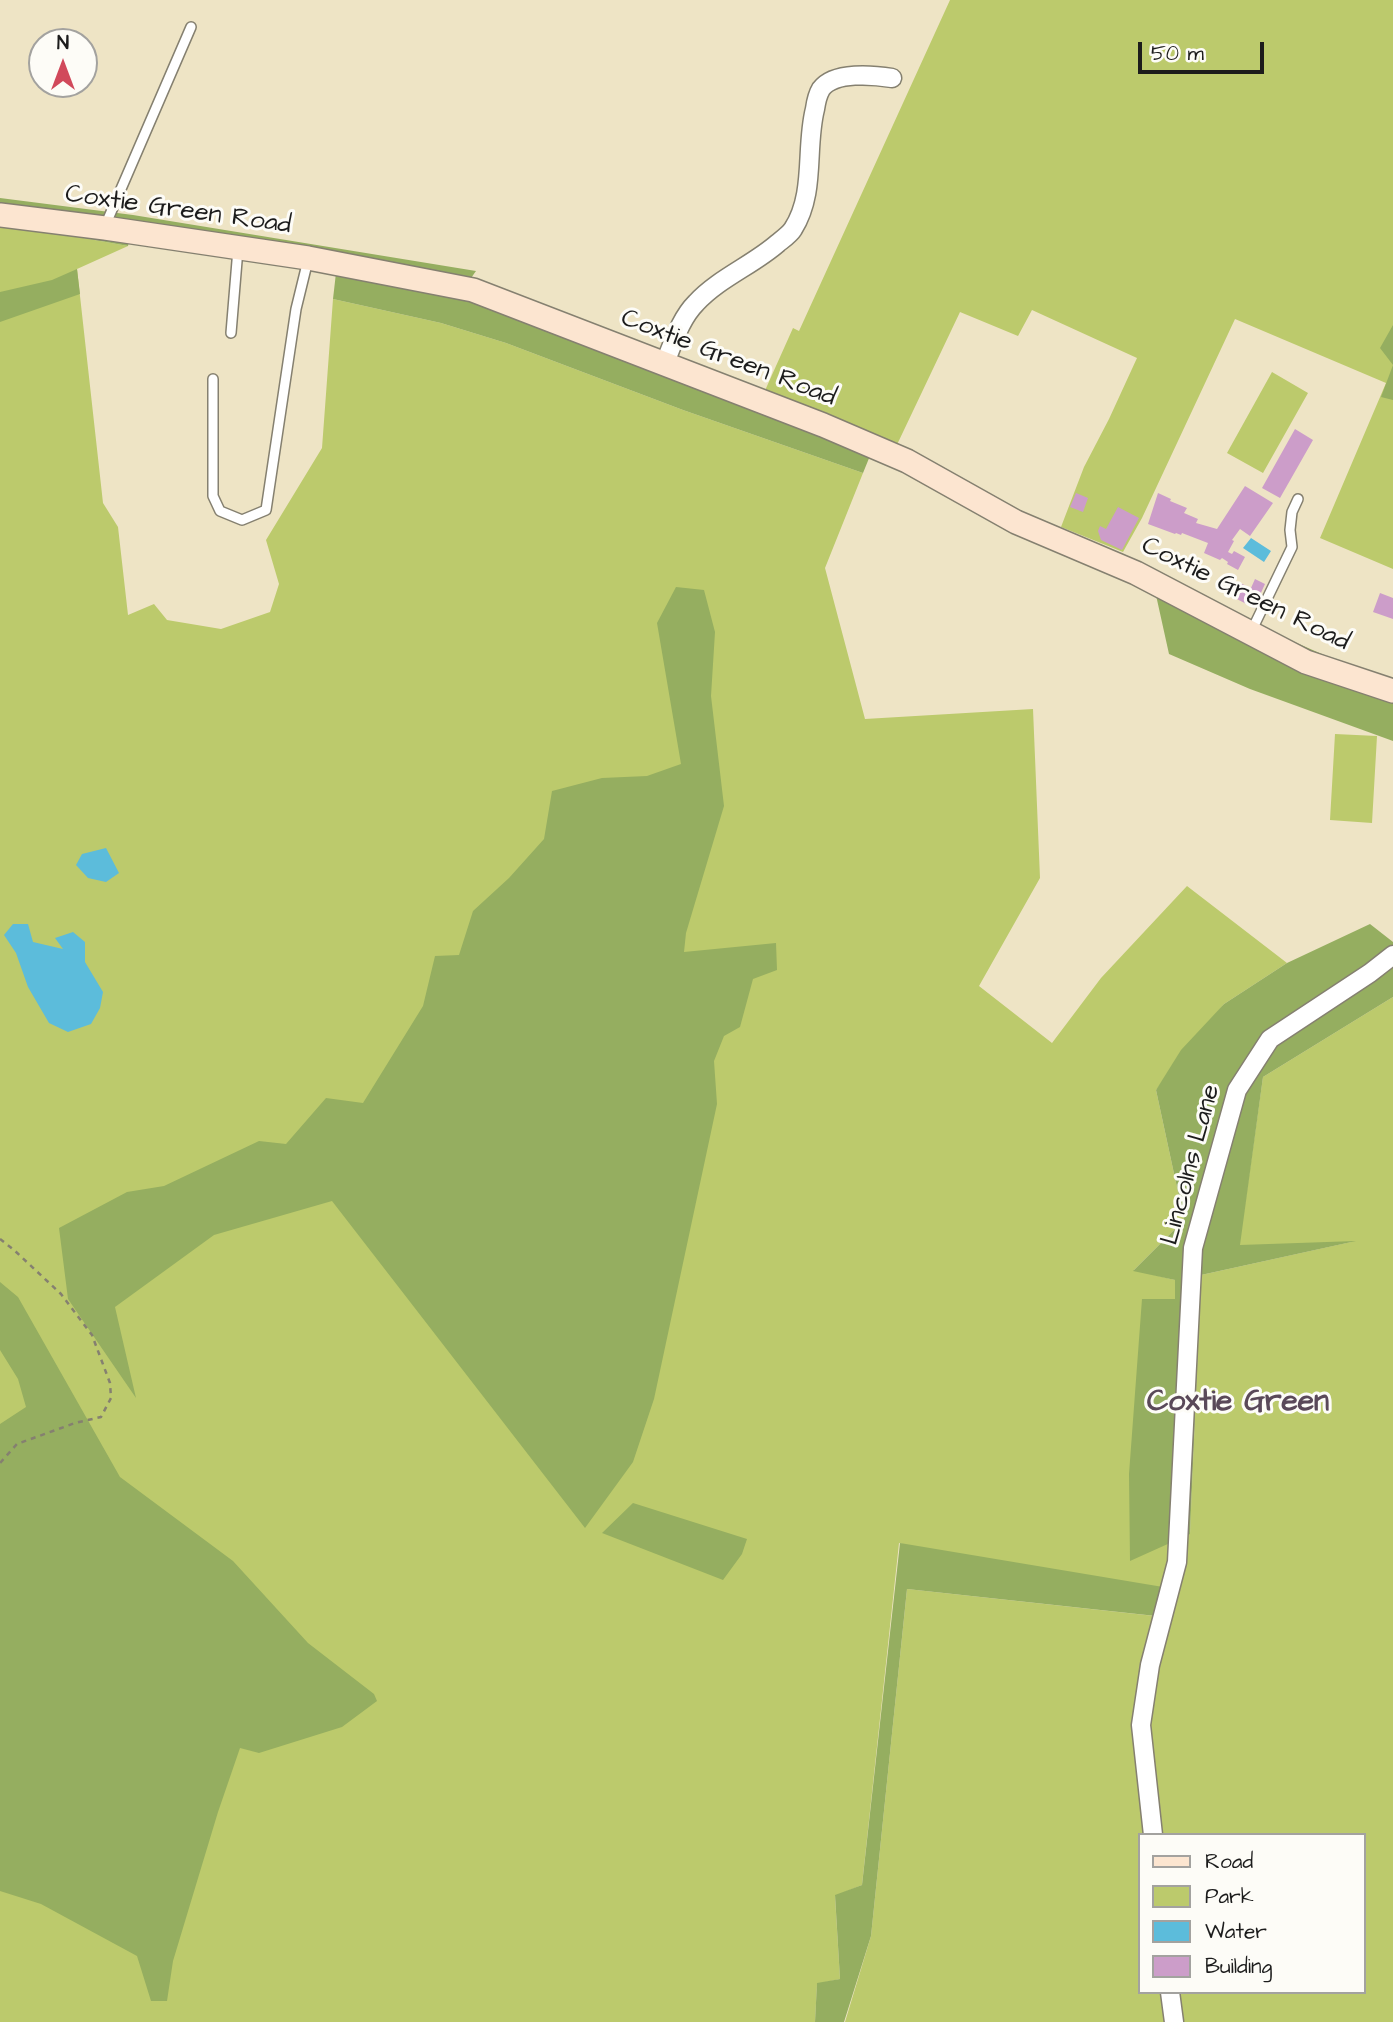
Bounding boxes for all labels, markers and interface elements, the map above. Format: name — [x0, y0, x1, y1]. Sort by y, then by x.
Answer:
north arrow — [28, 28, 98, 98]
scale bar — [1141, 28, 1267, 72]
text: N — [57, 30, 69, 57]
text: 50 m — [1151, 39, 1204, 68]
street label: Coxtie Green Road — [63, 180, 293, 242]
street label: Coxtie Green Road — [616, 304, 840, 414]
street label: Coxtie Green Road — [1136, 531, 1354, 659]
street label: Lincolns Lane — [1156, 1081, 1228, 1249]
district label: Coxtie Green — [1147, 1386, 1329, 1422]
legend — [1138, 1833, 1365, 1994]
text: Road — [1205, 1847, 1253, 1876]
text: Park — [1205, 1882, 1254, 1911]
text: Water — [1205, 1917, 1267, 1946]
text: Building — [1205, 1952, 1272, 1981]

